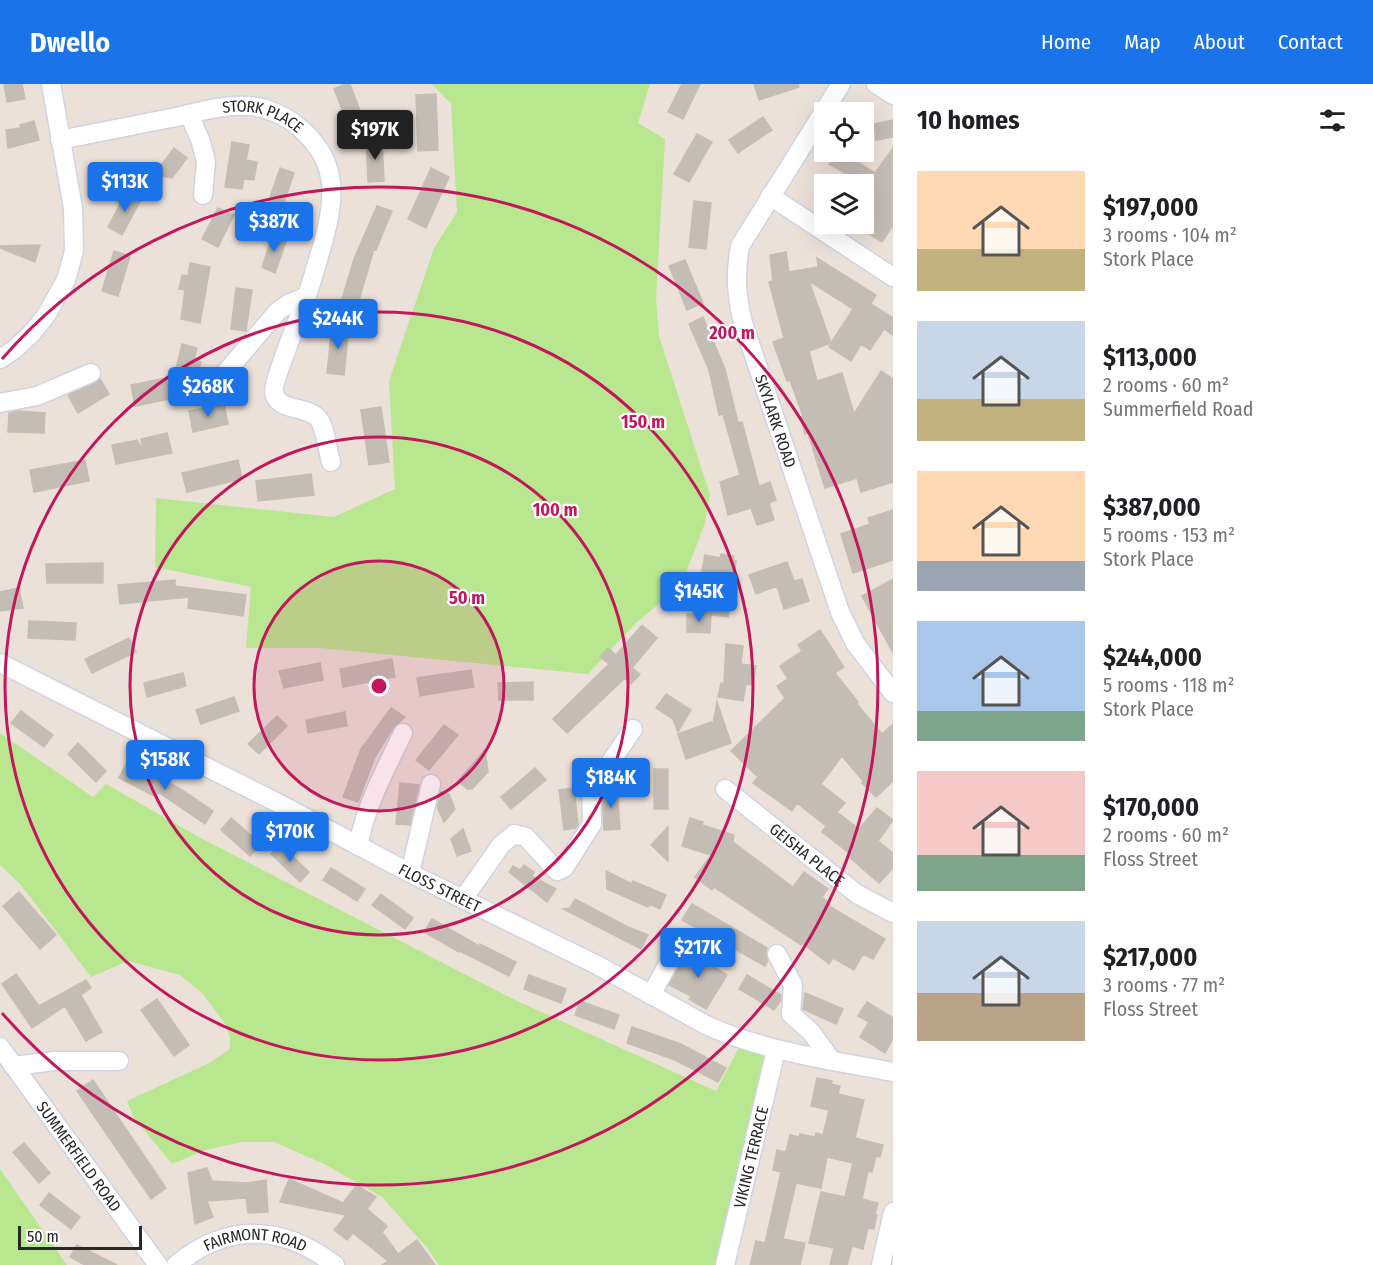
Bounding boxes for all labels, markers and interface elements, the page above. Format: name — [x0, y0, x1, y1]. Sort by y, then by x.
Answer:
text: Dwello — [30, 26, 110, 59]
text: Home — [1041, 29, 1091, 55]
text: Map — [1124, 29, 1161, 55]
text: About — [1194, 29, 1245, 55]
text: Contact — [1278, 29, 1343, 55]
street label: STORK PLACE — [221, 96, 307, 136]
map controls — [814, 102, 874, 234]
button: locate — [814, 102, 874, 162]
icon: filters — [1316, 104, 1349, 137]
text: 10 homes — [917, 105, 1020, 136]
pin: $197K — [333, 110, 417, 161]
text: $197K — [351, 117, 399, 141]
pin: $113K — [83, 162, 167, 213]
text: $113K — [102, 169, 148, 193]
button: layers — [814, 174, 874, 234]
text: $197,000 — [1103, 192, 1198, 223]
icon: home — [965, 195, 1037, 267]
pin: $387K — [232, 202, 316, 253]
text: $387K — [249, 209, 299, 233]
text: 3 rooms · 104 m² — [1103, 223, 1237, 247]
text: Stork Place — [1103, 247, 1194, 271]
pin: $244K — [296, 299, 380, 350]
text: $244K — [313, 306, 363, 330]
text: 200 m — [708, 322, 755, 344]
text: $113,000 — [1103, 342, 1197, 373]
icon: home — [965, 345, 1037, 417]
pin: $268K — [166, 367, 250, 418]
street label: SKYLARK ROAD — [751, 372, 800, 470]
text: 2 rooms · 60 m² — [1103, 373, 1229, 397]
text: $268K — [182, 374, 234, 398]
text: Summerfield Road — [1103, 397, 1253, 421]
text: 150 m — [621, 411, 665, 433]
text: $387,000 — [1103, 492, 1201, 523]
icon: home — [965, 495, 1037, 567]
text: 100 m — [533, 499, 577, 521]
text: 5 rooms · 153 m² — [1103, 523, 1235, 547]
text: Stork Place — [1103, 547, 1194, 571]
pin: $145K — [657, 572, 741, 623]
text: $145K — [674, 579, 724, 603]
text: 50 m — [449, 587, 485, 609]
text: $244,000 — [1103, 642, 1202, 673]
icon: home — [965, 645, 1037, 717]
text: 5 rooms · 118 m² — [1103, 673, 1234, 697]
centre of rings — [369, 676, 389, 696]
text: Stork Place — [1103, 697, 1194, 721]
pin: $158K — [123, 740, 207, 791]
text: $158K — [140, 747, 190, 771]
pin: $184K — [569, 758, 653, 809]
text: $184K — [586, 765, 636, 789]
text: $170,000 — [1103, 792, 1199, 823]
icon: home — [965, 795, 1037, 867]
pin: $170K — [248, 812, 332, 863]
text: $170K — [266, 819, 314, 843]
street label: GEISHA PLACE — [766, 819, 848, 890]
text: 2 rooms · 60 m² — [1103, 823, 1229, 847]
text: Floss Street — [1103, 847, 1198, 871]
street label: FLOSS STREET — [396, 859, 485, 916]
pin: $217K — [656, 928, 740, 979]
text: $217K — [674, 935, 722, 959]
text: $217,000 — [1103, 942, 1197, 973]
icon: home — [965, 945, 1037, 1017]
text: 3 rooms · 77 m² — [1103, 973, 1225, 997]
text: Floss Street — [1103, 997, 1198, 1021]
street label: SUMMERFIELD ROAD — [33, 1098, 125, 1215]
street label: VIKING TERRACE — [729, 1104, 772, 1210]
scale bar — [18, 1223, 142, 1250]
street label: FAIRMONT ROAD — [200, 1224, 310, 1255]
text: 50 m — [27, 1227, 59, 1246]

